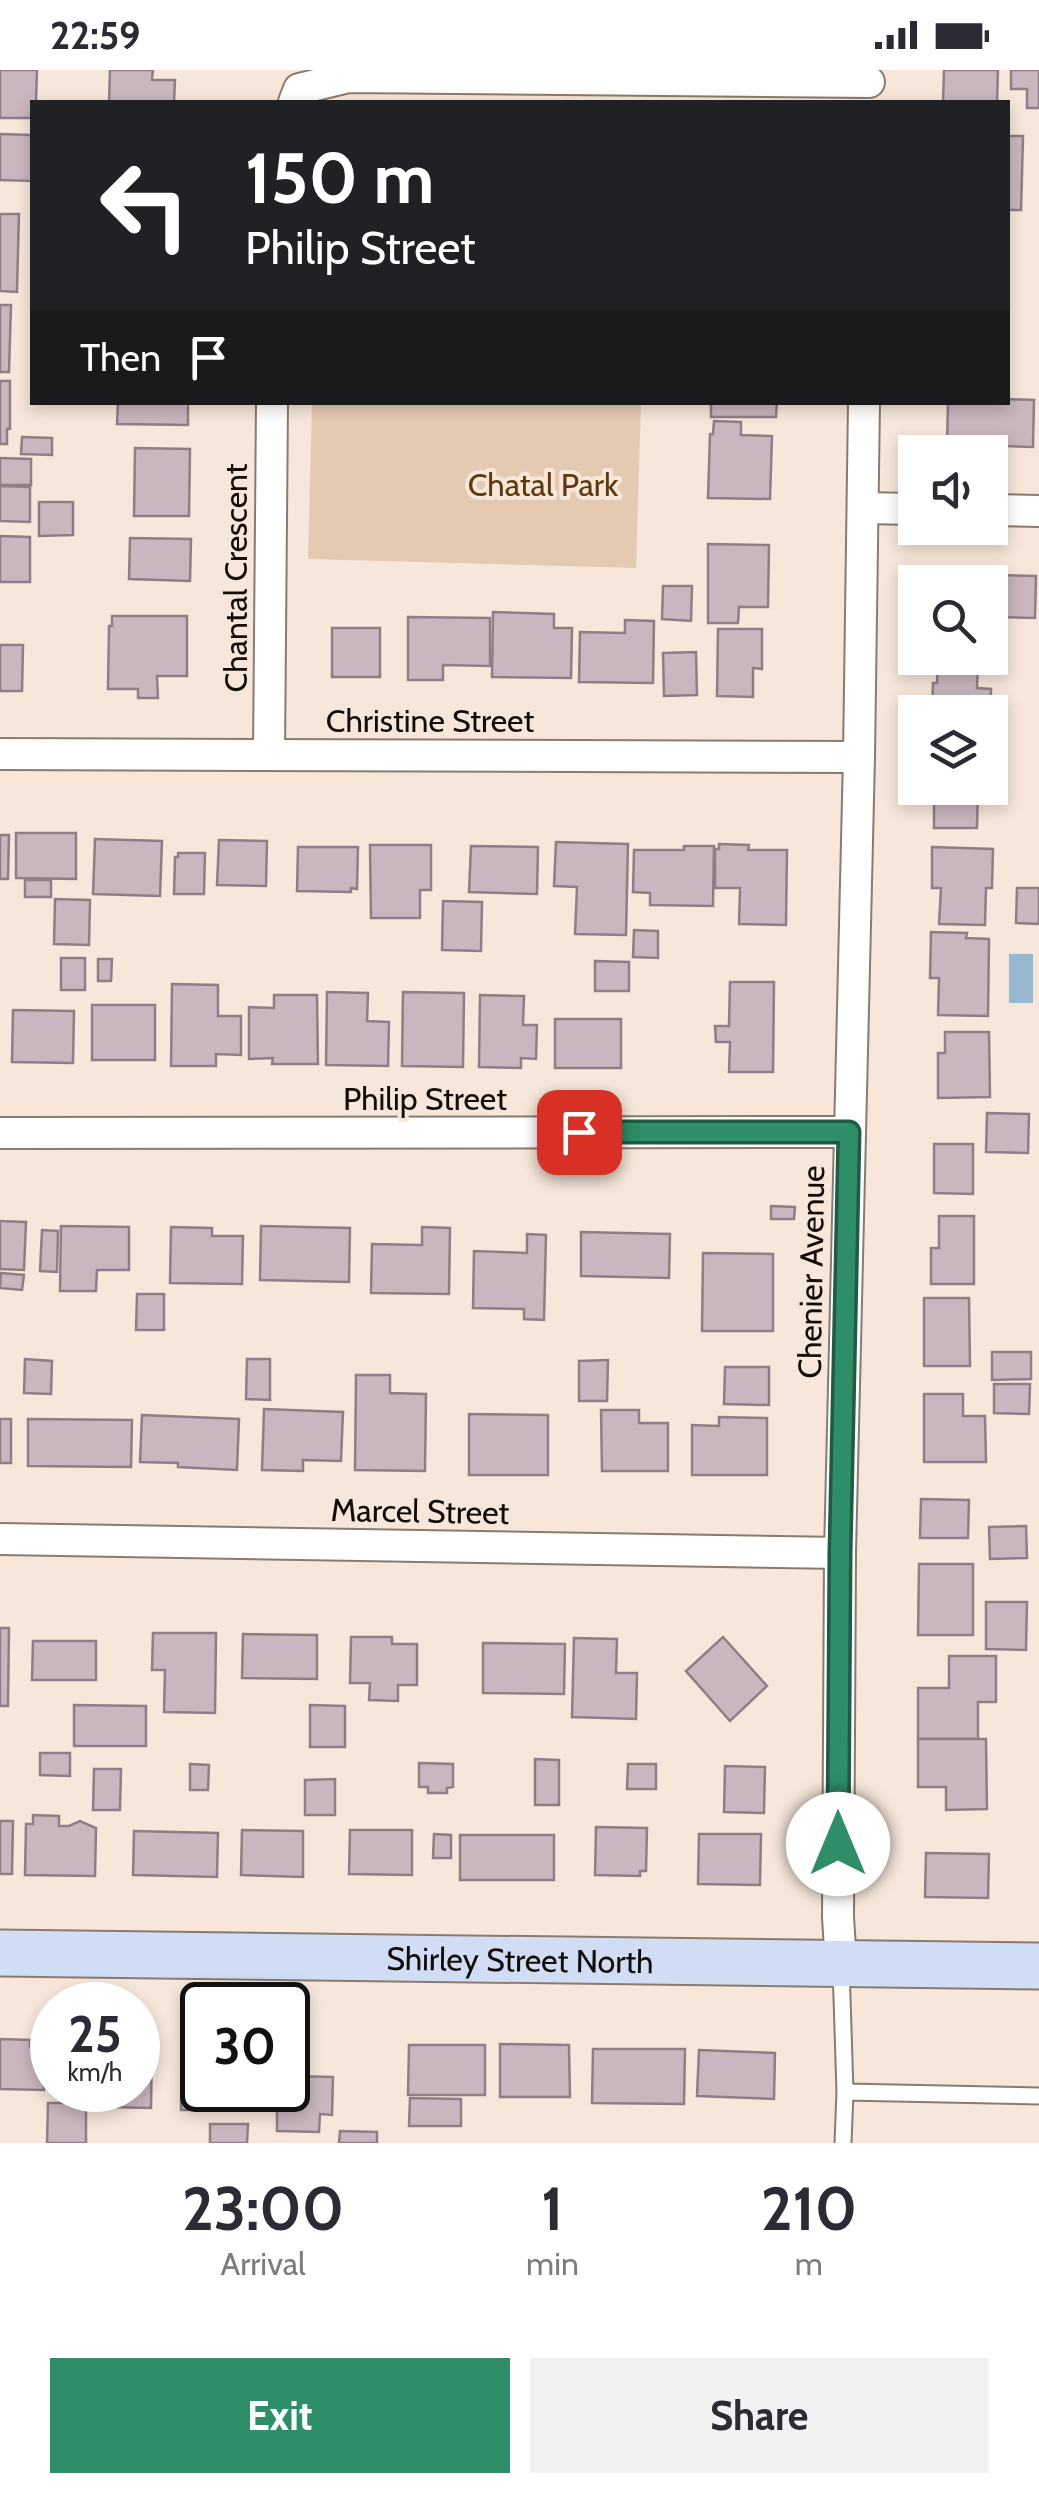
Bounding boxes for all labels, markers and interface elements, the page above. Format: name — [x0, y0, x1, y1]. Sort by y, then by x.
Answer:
text: 22:59 — [50, 12, 140, 59]
text: 150 m — [245, 135, 434, 221]
icon: left — [80, 140, 210, 270]
text: Philip Street — [245, 221, 475, 275]
icon: arrive — [181, 330, 236, 385]
text: Then — [80, 334, 161, 381]
map controls — [898, 435, 1008, 805]
button: sound — [898, 435, 1008, 545]
street label: Chantal Crescent — [216, 463, 255, 692]
park label: Chatal Park — [468, 465, 619, 504]
button: search — [898, 565, 1008, 675]
button: layers — [898, 695, 1008, 805]
street label: Christine Street — [326, 701, 534, 740]
street label: Philip Street — [343, 1079, 507, 1118]
pin — [537, 1090, 622, 1175]
icon: arrive — [552, 1105, 607, 1160]
street label: Chenier Avenue — [790, 1165, 832, 1379]
street label: Marcel Street — [330, 1490, 510, 1532]
position arrow — [786, 1792, 890, 1896]
street label: Shirley Street North — [386, 1938, 654, 1981]
speed limit sign: 30 — [180, 1982, 310, 2112]
text: 25 — [68, 2004, 122, 2065]
text: km/h — [68, 2057, 122, 2087]
text: 23:00 — [182, 2172, 344, 2245]
text: 1 — [541, 2172, 564, 2245]
text: 210 — [761, 2172, 857, 2245]
text: Arrival — [220, 2244, 306, 2283]
text: min — [526, 2244, 579, 2283]
text: m — [795, 2244, 823, 2283]
button: Exit — [50, 2358, 510, 2473]
button: Share — [530, 2358, 989, 2473]

